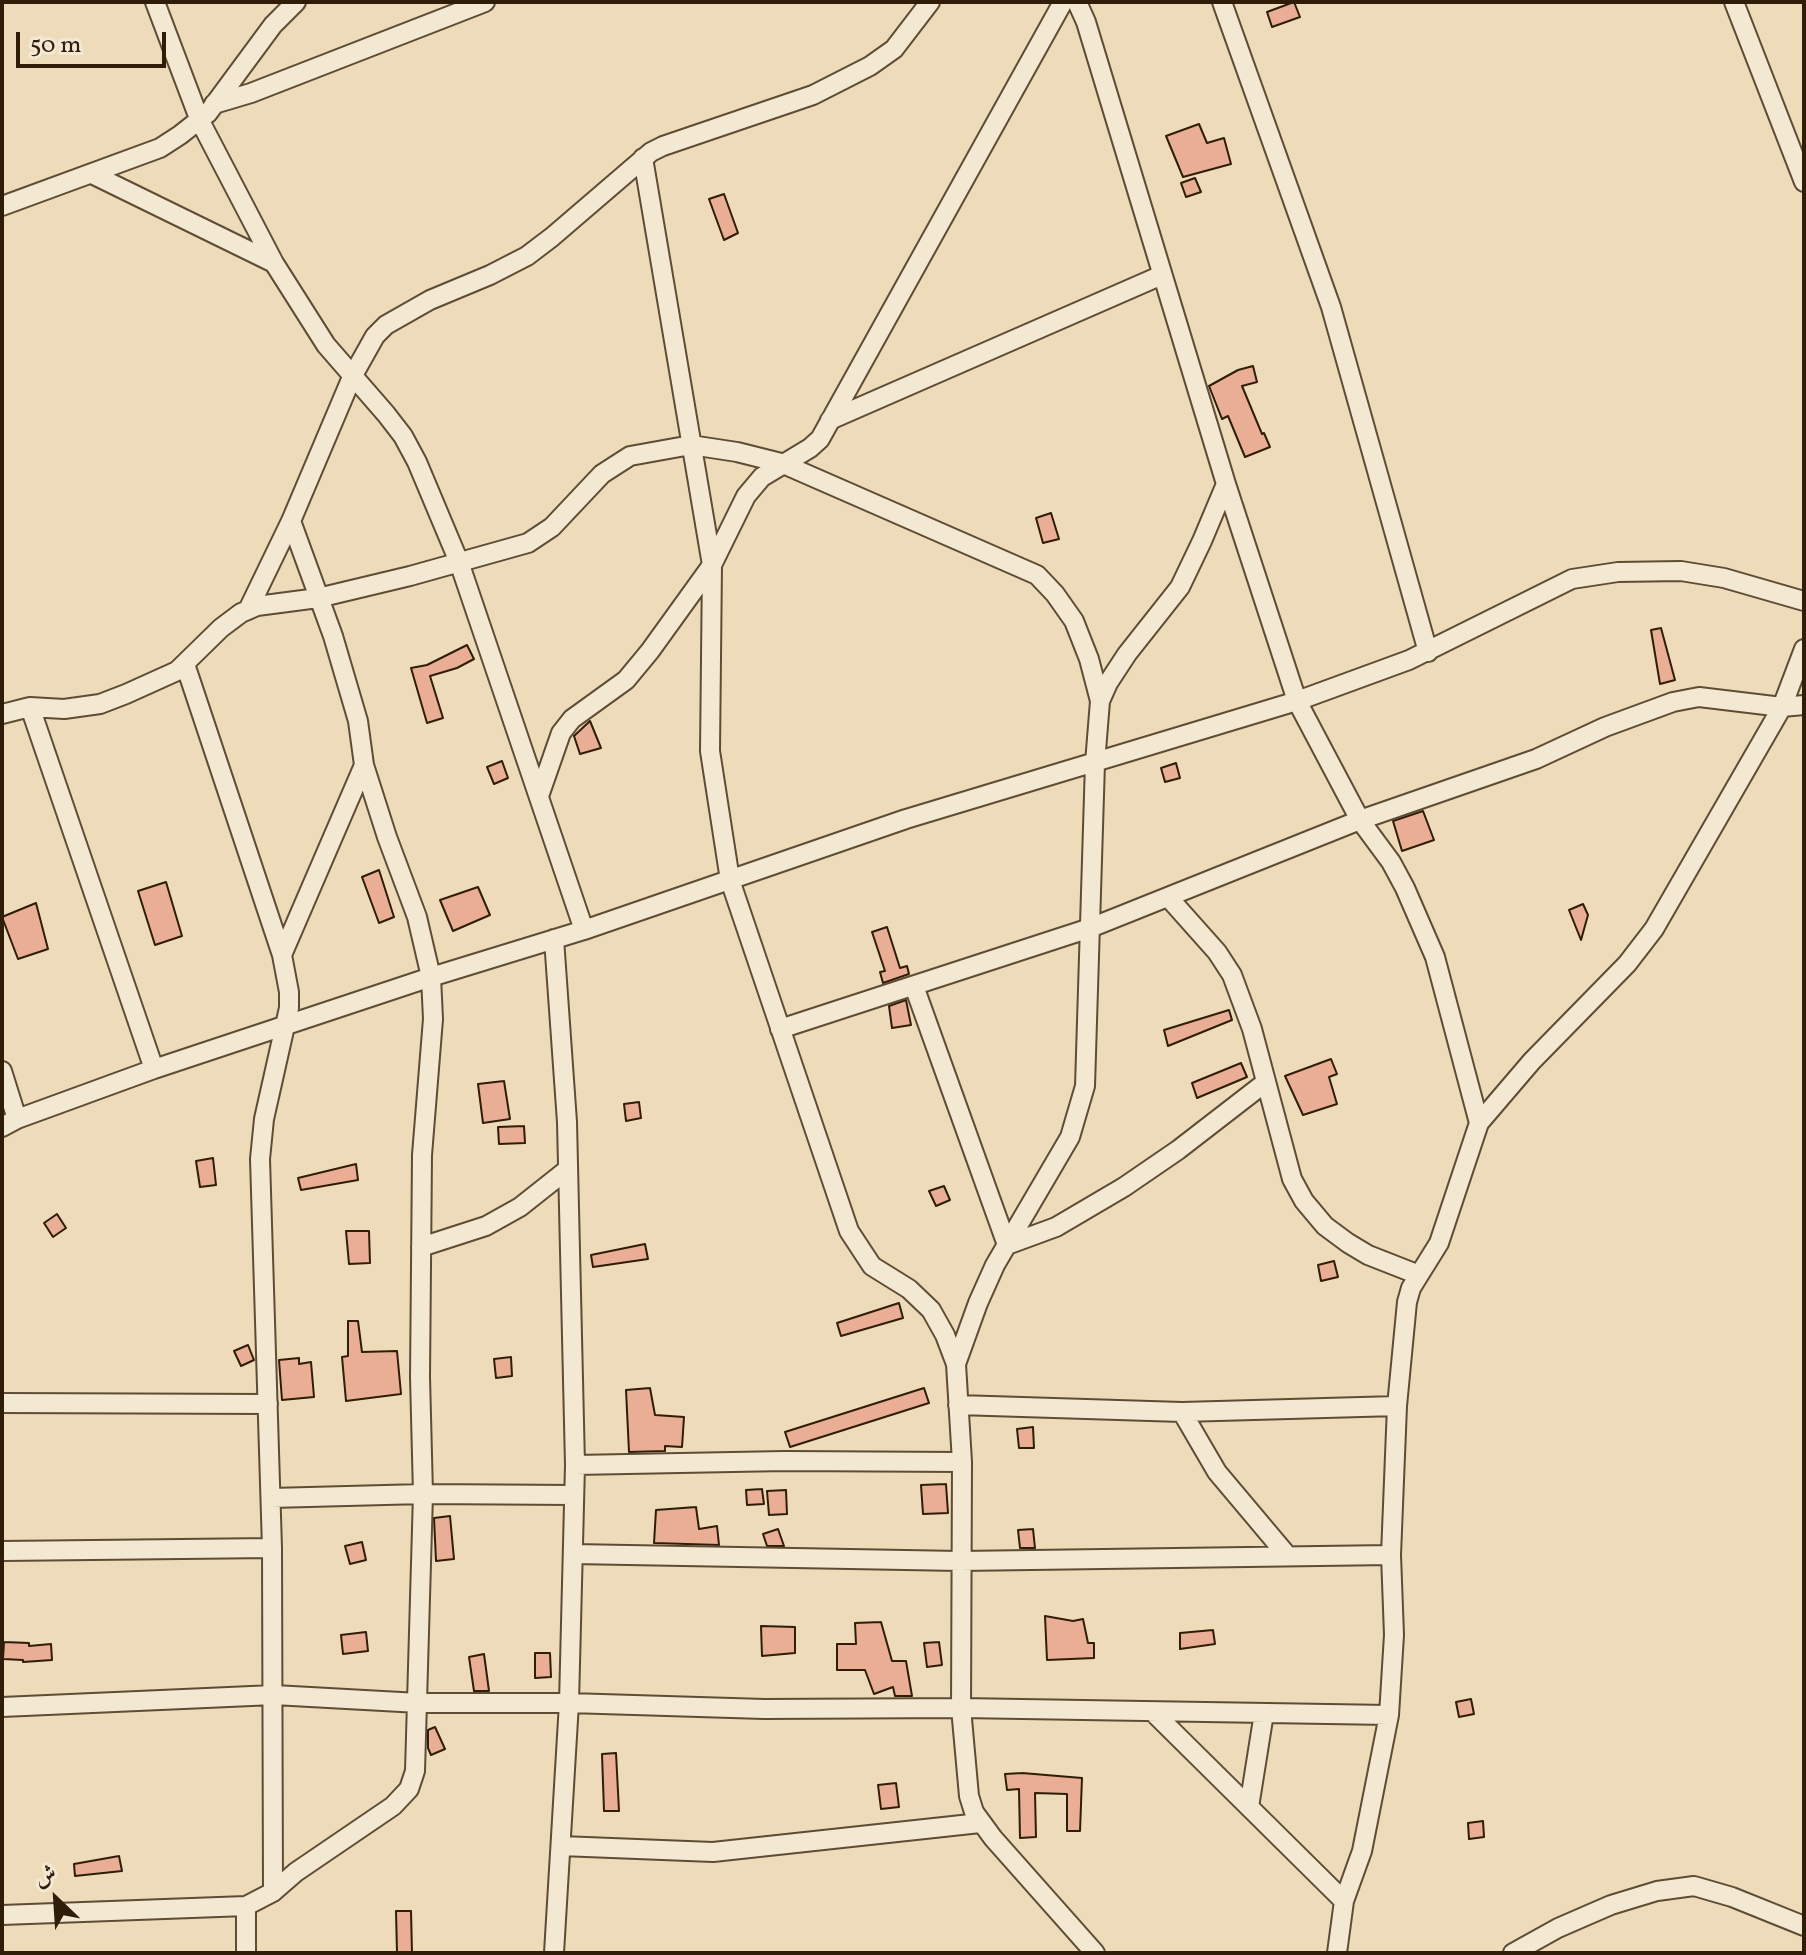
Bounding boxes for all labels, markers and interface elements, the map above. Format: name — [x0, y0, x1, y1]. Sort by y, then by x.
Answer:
scale bar — [20, 16, 170, 66]
text: 50 m — [30, 29, 82, 63]
text: ش — [29, 1858, 62, 1895]
north arrow — [16, 1859, 96, 1939]

